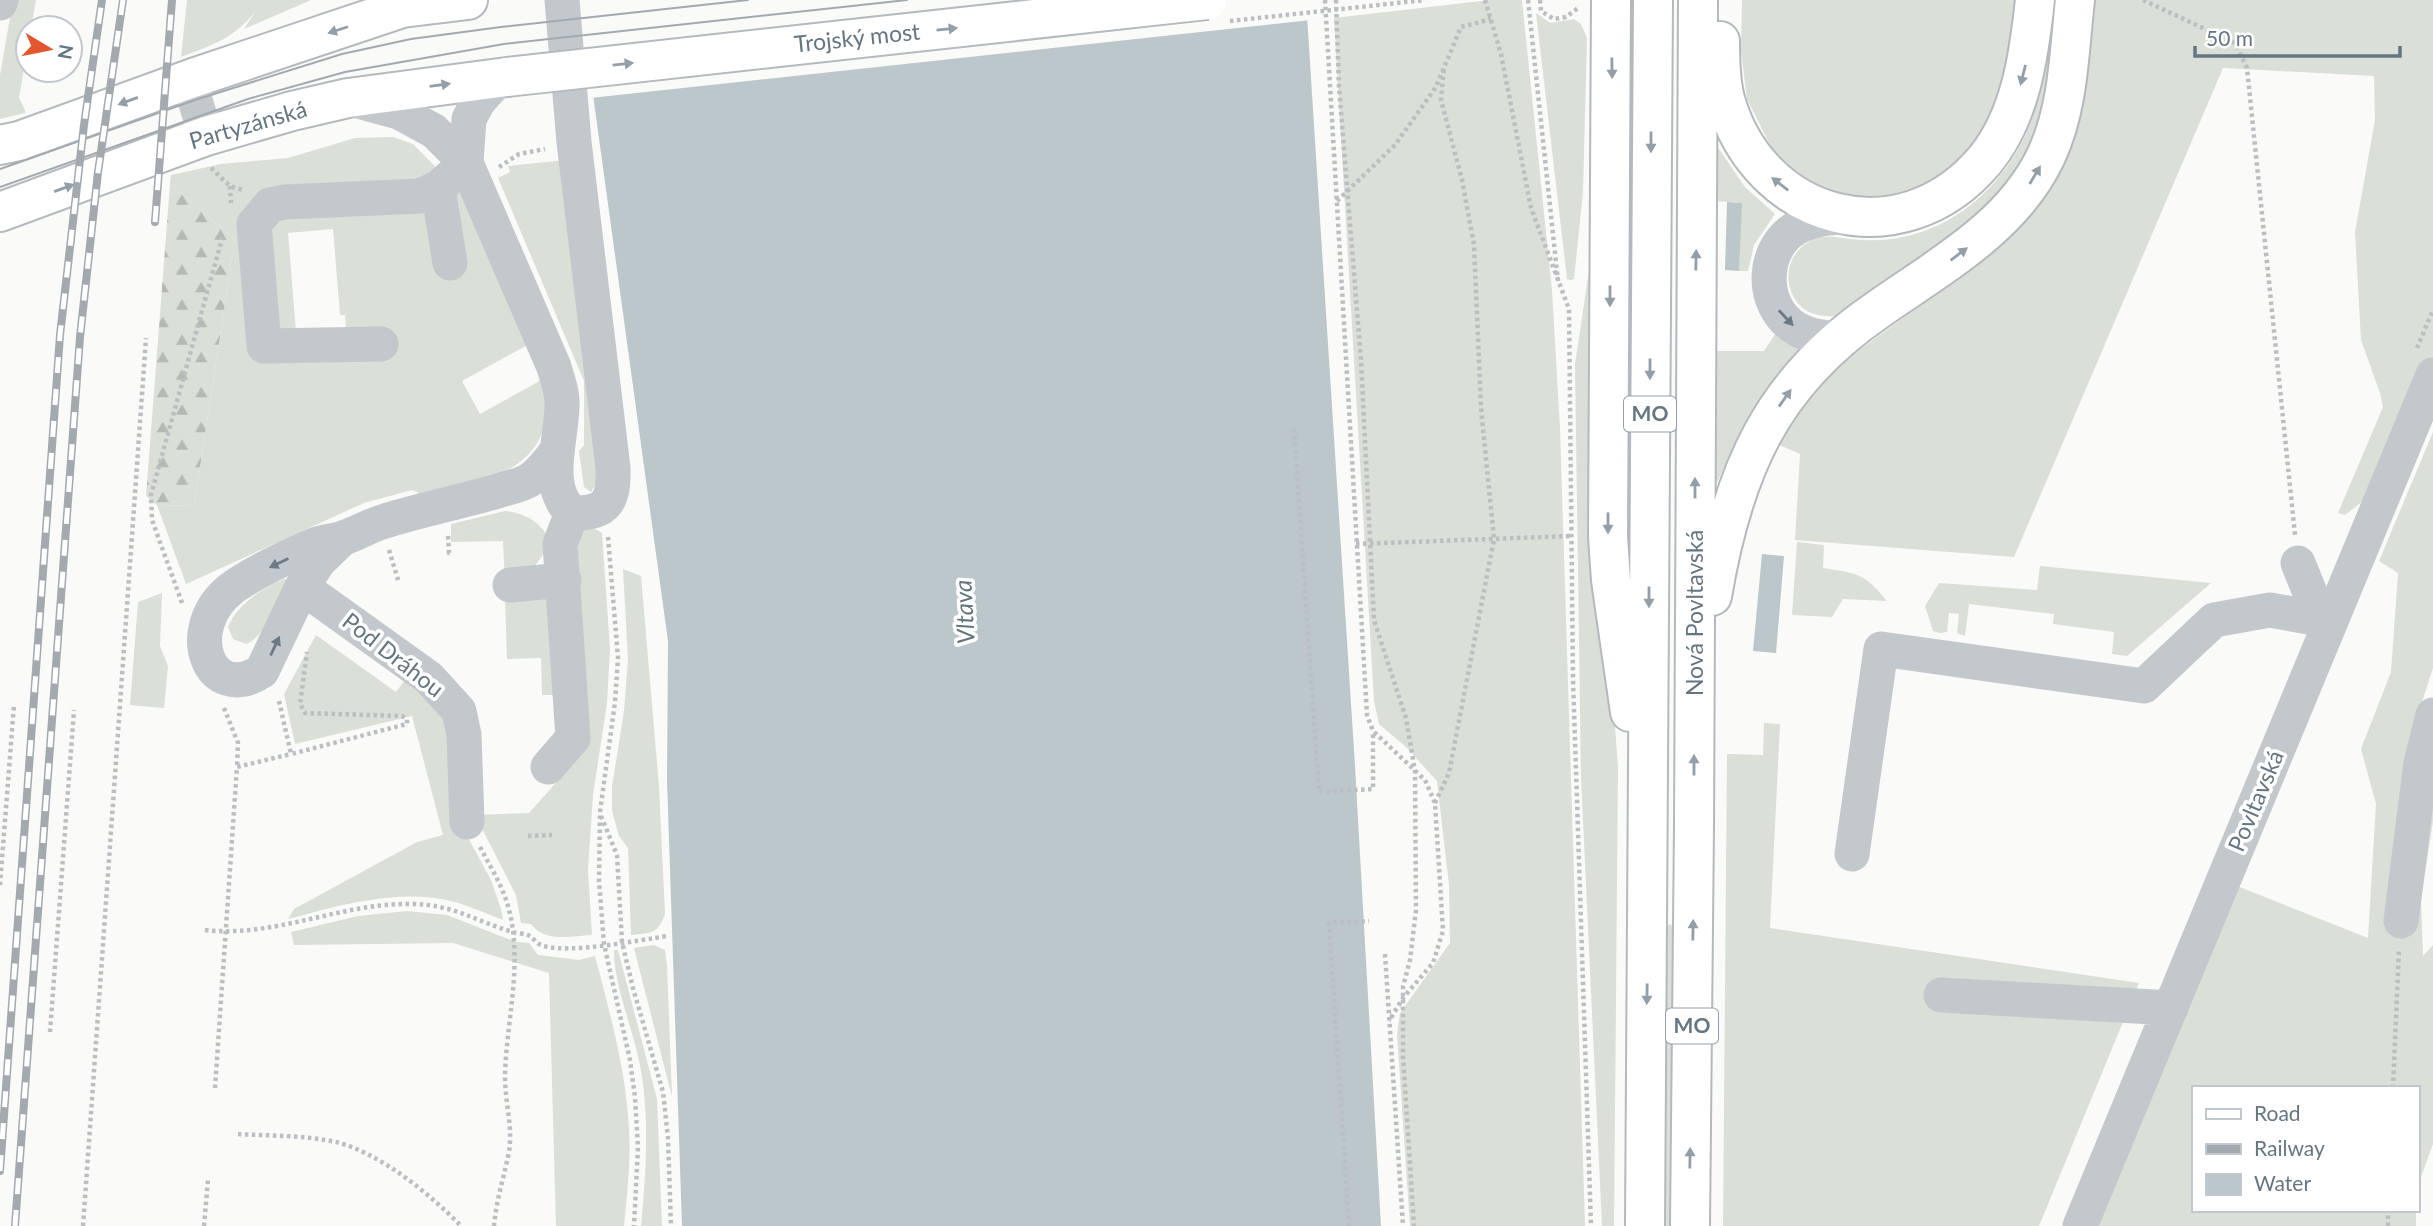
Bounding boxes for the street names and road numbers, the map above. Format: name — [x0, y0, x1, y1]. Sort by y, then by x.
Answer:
street label: Trojský most — [793, 16, 922, 58]
street label: Partyzánská — [186, 94, 310, 154]
road number: MO — [1624, 396, 1676, 432]
street label: Nová Povltavská — [1680, 530, 1708, 696]
street label: Pod Dráhou — [337, 606, 450, 702]
street label: Povltavská — [2221, 746, 2289, 855]
road number: MO — [1666, 1009, 1718, 1044]

